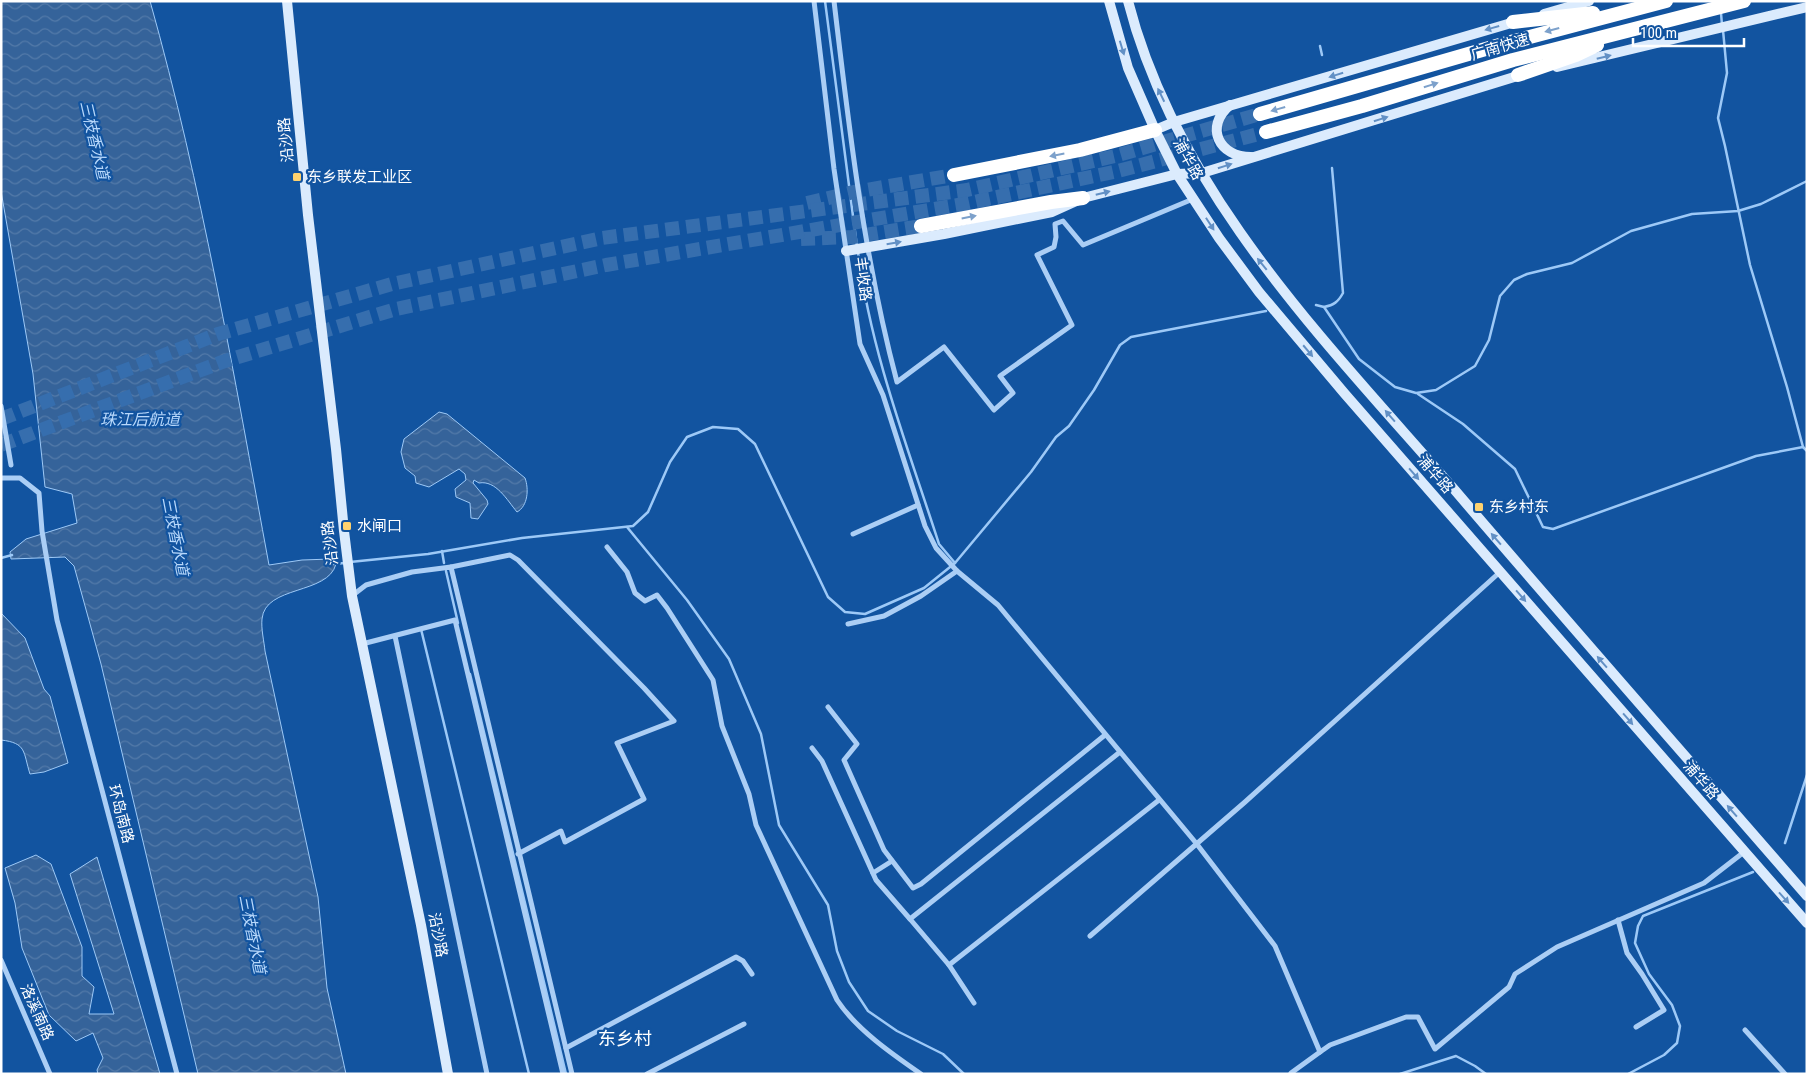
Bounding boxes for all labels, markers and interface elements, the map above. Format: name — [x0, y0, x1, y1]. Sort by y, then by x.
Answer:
scale bar — [1633, 15, 1744, 47]
text: 100 m — [1640, 24, 1677, 42]
one-way arrow — [1484, 25, 1499, 33]
one-way arrow — [1545, 27, 1560, 35]
street label: 广南快速 — [1469, 30, 1531, 64]
one-way arrow — [1119, 41, 1127, 56]
one-way arrow — [1597, 52, 1612, 60]
one-way arrow — [1328, 71, 1343, 79]
one-way arrow — [1424, 80, 1439, 88]
one-way arrow — [1157, 88, 1165, 102]
water label: 三枝香水道 — [76, 99, 113, 183]
one-way arrow — [1271, 105, 1286, 113]
one-way arrow — [1373, 115, 1388, 122]
street label: 沿沙路 — [275, 117, 297, 163]
street label: 浦华路 — [1169, 135, 1207, 183]
one-way arrow — [1049, 151, 1064, 159]
one-way arrow — [1218, 162, 1233, 170]
place label: 东乡联发工业区 — [307, 168, 412, 186]
marker: 东乡联发工业区 — [291, 171, 303, 183]
one-way arrow — [1095, 189, 1110, 197]
one-way arrow — [962, 213, 978, 221]
one-way arrow — [1205, 218, 1214, 231]
one-way arrow — [887, 238, 903, 246]
street label: 丰收路 — [851, 255, 875, 303]
one-way arrow — [1257, 258, 1268, 271]
one-way arrow — [1302, 344, 1313, 357]
water label: 珠江后航道 — [100, 410, 182, 429]
one-way arrow — [1384, 410, 1396, 422]
street label: 浦华路 — [1413, 451, 1457, 497]
one-way arrow — [1408, 467, 1420, 479]
water label: 三枝香水道 — [159, 495, 193, 579]
place label: 东乡村东 — [1489, 498, 1549, 516]
marker: 东乡村东 — [1473, 501, 1485, 513]
place label: 水闸口 — [357, 517, 402, 535]
street label: 沿沙路 — [318, 520, 342, 566]
marker: 水闸口 — [341, 520, 353, 532]
one-way arrow — [1491, 533, 1502, 545]
one-way arrow — [1515, 590, 1527, 602]
one-way arrow — [1597, 655, 1608, 668]
one-way arrow — [1622, 712, 1633, 725]
street label: 浦华路 — [1679, 757, 1723, 803]
street label: 环岛南路 — [105, 783, 137, 845]
one-way arrow — [1726, 805, 1738, 817]
one-way arrow — [1778, 891, 1790, 903]
water label: 三枝香水道 — [236, 893, 270, 977]
street label: 沿沙路 — [425, 911, 451, 959]
street label: 洛溪南路 — [17, 981, 57, 1043]
district label: 东乡村 — [598, 1028, 652, 1049]

